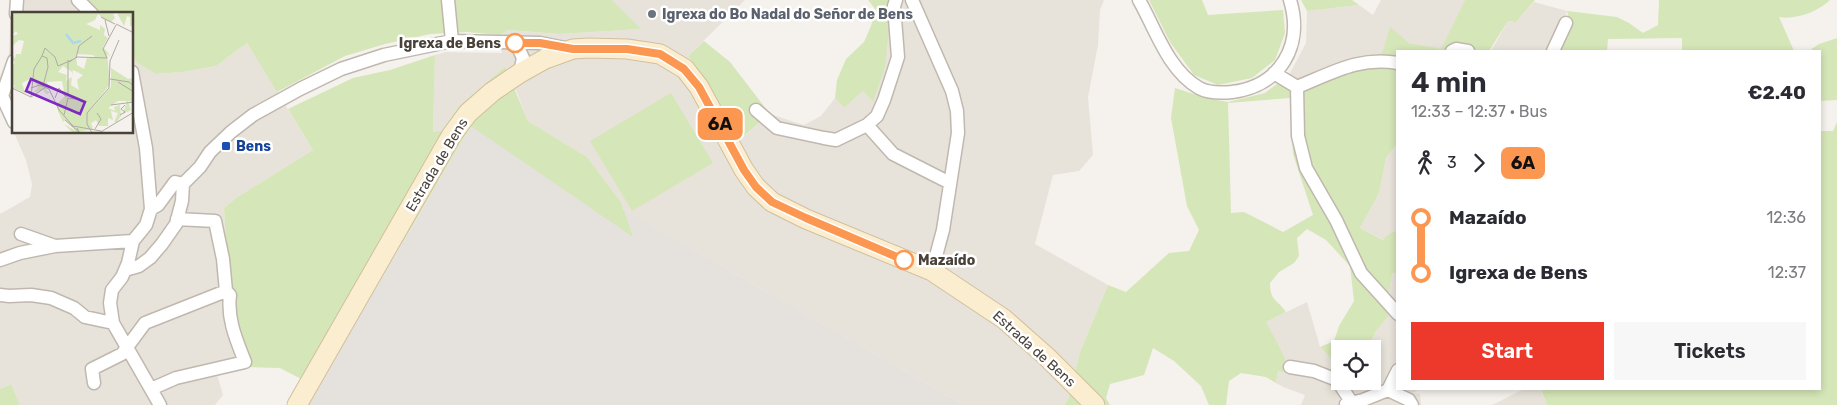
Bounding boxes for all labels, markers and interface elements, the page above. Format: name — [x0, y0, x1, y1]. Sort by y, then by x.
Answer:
place label: Igrexa do Bo Nadal do Señor de Bens — [662, 6, 913, 23]
marker: Igrexa do Bo Nadal do Señor de Bens — [646, 8, 658, 20]
inset map — [12, 12, 134, 134]
marker: Igrexa de Bens — [505, 33, 525, 53]
place label: Igrexa de Bens — [399, 35, 501, 52]
text: 4 min — [1411, 66, 1487, 99]
text: €2.40 — [1748, 81, 1806, 104]
text: 12:33 – 12:37 · Bus — [1411, 102, 1547, 121]
line badge: 6A — [698, 108, 742, 140]
text: 6A — [708, 113, 732, 135]
street label: Estrada de Bens — [402, 115, 472, 215]
place label: Bens — [236, 138, 271, 155]
marker: Bens — [220, 140, 232, 152]
icon: walk — [1411, 149, 1439, 177]
icon: forward — [1465, 149, 1493, 177]
text: 6A — [1511, 152, 1535, 174]
text: 3 — [1447, 153, 1457, 172]
text: Mazaído — [1449, 206, 1527, 229]
text: 12:36 — [1766, 208, 1806, 227]
marker: Mazaído — [894, 250, 914, 270]
place label: Mazaído — [918, 252, 975, 269]
text: Igrexa de Bens — [1449, 261, 1588, 284]
text: 12:37 — [1768, 263, 1806, 282]
street label: Estrada de Bens — [989, 307, 1079, 391]
button: Start — [1411, 322, 1604, 380]
button: Tickets — [1614, 322, 1806, 380]
map controls — [1331, 340, 1381, 390]
button: locate — [1331, 340, 1381, 390]

